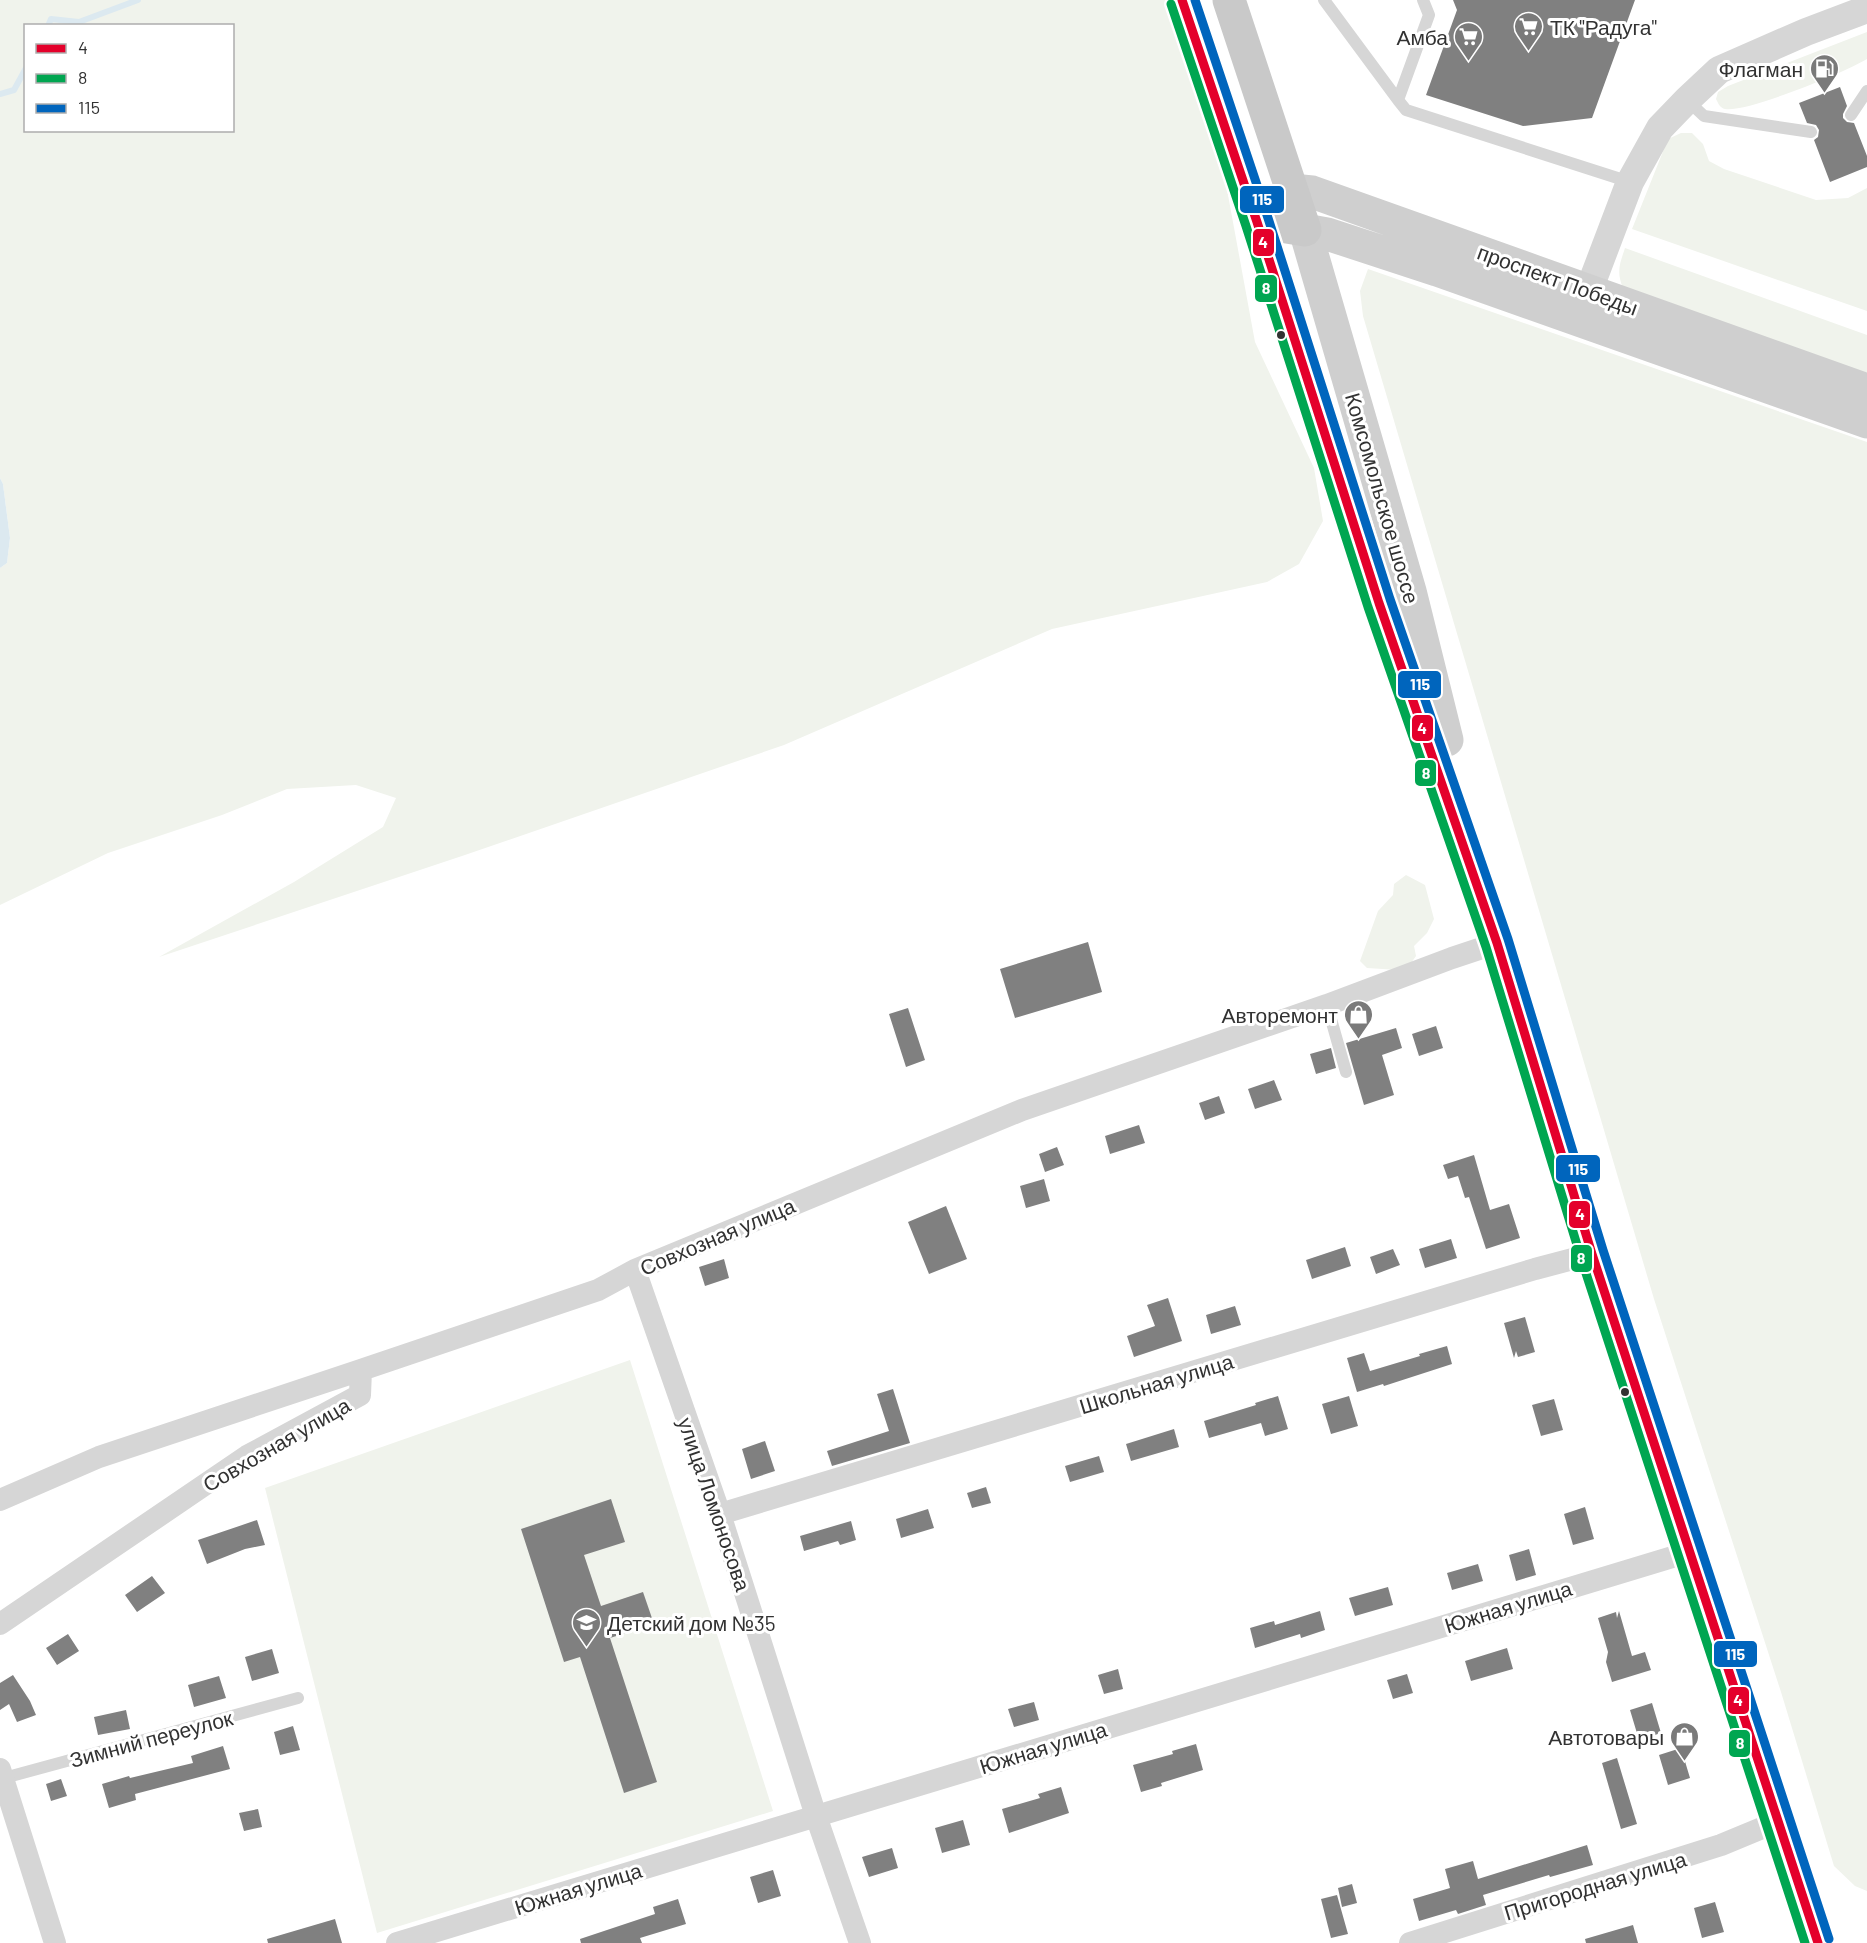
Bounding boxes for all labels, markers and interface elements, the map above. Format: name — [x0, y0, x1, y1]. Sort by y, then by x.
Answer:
supermarket icon: ТК "Радуга" — [1513, 10, 1545, 52]
place label: ТК "Радуга" — [1550, 14, 1657, 39]
supermarket icon: Амба — [1453, 20, 1485, 62]
legend — [24, 24, 234, 132]
place label: Амба — [1397, 24, 1448, 49]
text: 4 — [78, 36, 88, 58]
fuel station icon: Флагман — [1808, 52, 1840, 94]
place label: Флагман — [1718, 56, 1803, 81]
text: 8 — [78, 66, 87, 88]
text: 115 — [78, 96, 100, 118]
line badge: 115 — [1239, 185, 1285, 214]
text: 115 — [1252, 189, 1272, 208]
line badge: 4 — [1252, 228, 1275, 257]
text: 4 — [1258, 232, 1268, 251]
street label: проспект Победы — [1474, 238, 1642, 320]
line badge: 8 — [1254, 274, 1278, 303]
text: 8 — [1262, 278, 1271, 297]
unlabelled marker — [1275, 329, 1287, 341]
street label: Комсомольское шоссе — [1341, 390, 1425, 606]
line badge: 115 — [1397, 670, 1442, 699]
text: 115 — [1410, 674, 1430, 693]
line badge: 4 — [1411, 714, 1434, 742]
text: 4 — [1417, 718, 1427, 737]
line badge: 8 — [1414, 759, 1437, 787]
text: 8 — [1422, 763, 1431, 782]
shop icon: Авторемонт — [1343, 998, 1375, 1040]
place label: Авторемонт — [1222, 1002, 1338, 1027]
line badge: 115 — [1555, 1154, 1601, 1183]
text: 115 — [1568, 1159, 1588, 1178]
street label: Совхозная улица — [636, 1192, 799, 1280]
line badge: 4 — [1568, 1200, 1591, 1229]
text: 4 — [1575, 1204, 1585, 1223]
line badge: 8 — [1570, 1244, 1593, 1273]
text: 8 — [1577, 1248, 1586, 1267]
street label: Школьная улица — [1076, 1348, 1236, 1418]
unlabelled marker — [1619, 1386, 1631, 1398]
street label: Совхозная улица — [198, 1392, 354, 1496]
street label: улица Ломоносова — [674, 1414, 757, 1594]
street label: Южная улица — [1441, 1575, 1575, 1637]
school or university icon: Детский дом №35 — [570, 1606, 602, 1648]
place label: Детский дом №35 — [607, 1610, 776, 1635]
line badge: 115 — [1713, 1640, 1758, 1668]
text: 115 — [1725, 1644, 1745, 1663]
line badge: 4 — [1727, 1686, 1750, 1715]
text: 4 — [1733, 1690, 1743, 1709]
street label: Зимний переулок — [67, 1704, 236, 1772]
street label: Южная улица — [976, 1716, 1110, 1778]
shop icon: Автотовары — [1669, 1720, 1701, 1762]
place label: Автотовары — [1548, 1724, 1664, 1749]
line badge: 8 — [1728, 1729, 1751, 1758]
text: 8 — [1736, 1733, 1745, 1752]
street label: Пригородная улица — [1501, 1845, 1689, 1925]
street label: Южная улица — [511, 1857, 645, 1919]

